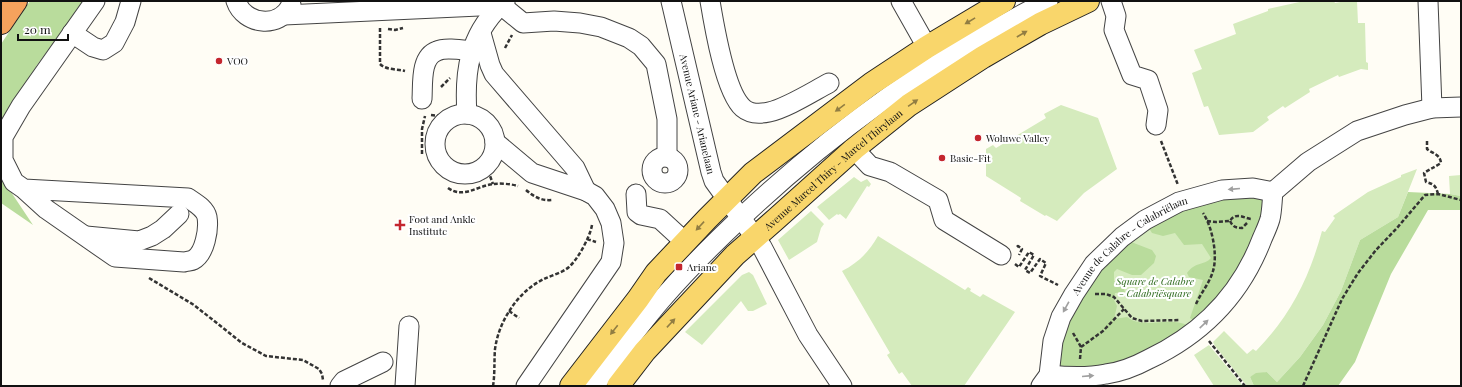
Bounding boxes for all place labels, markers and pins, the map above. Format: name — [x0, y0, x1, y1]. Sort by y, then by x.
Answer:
place label: VOO — [226, 54, 248, 68]
marker: VOO — [214, 56, 224, 66]
place label: Woluwe Valley — [985, 131, 1050, 145]
marker: Woluwe Valley — [973, 133, 983, 143]
place label: Basic-Fit — [950, 151, 991, 165]
marker: Basic-Fit — [937, 153, 947, 163]
place label: Foot and Ankle Institute — [409, 212, 475, 238]
marker: Foot and Ankle Institute — [394, 219, 406, 231]
place label: Ariane — [686, 260, 717, 274]
marker: Ariane — [674, 262, 684, 272]

